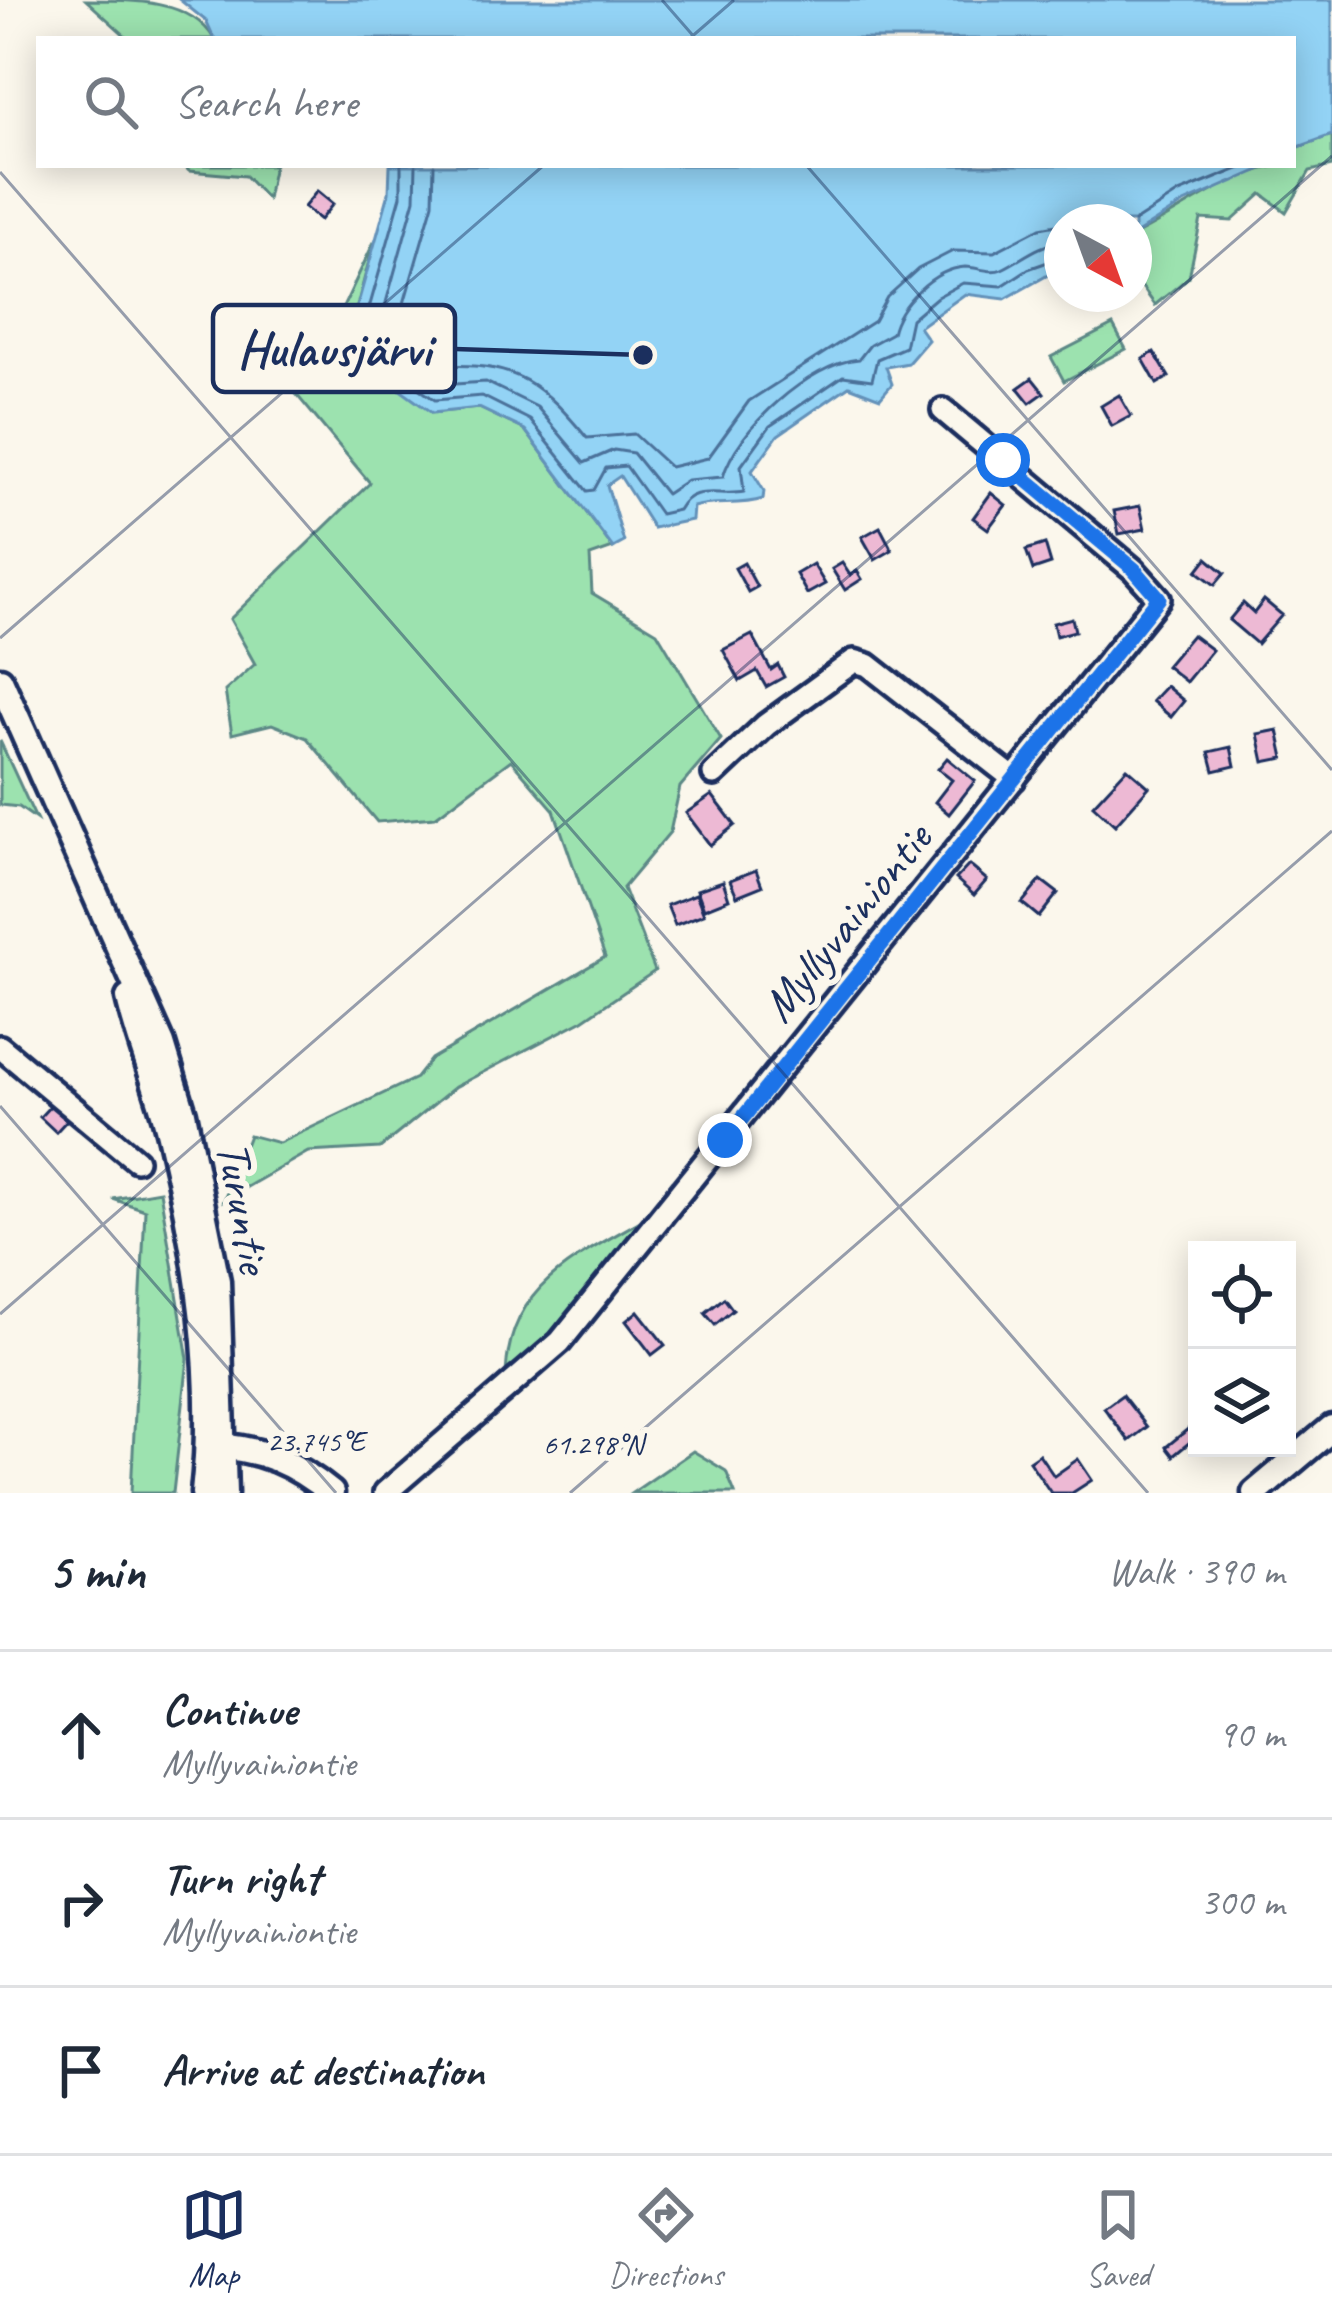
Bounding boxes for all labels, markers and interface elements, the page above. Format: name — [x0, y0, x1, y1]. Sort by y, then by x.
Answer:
search box — [36, 36, 1296, 168]
icon: search — [78, 69, 144, 135]
text: Search here — [174, 74, 357, 131]
north arrow — [1044, 204, 1152, 312]
callout: Hulausjärvi — [213, 305, 455, 392]
text: Hulausjärvi — [237, 317, 437, 381]
route start — [976, 433, 1030, 487]
street label: Myllyvainiontie — [748, 808, 946, 1034]
route end — [698, 1113, 752, 1167]
street label: Turuntie — [203, 1137, 286, 1281]
map controls — [1188, 1241, 1296, 1457]
button: locate — [1188, 1241, 1296, 1349]
button: layers — [1188, 1349, 1296, 1457]
text: 23.745°E — [267, 1422, 369, 1460]
text: 61.298°N — [543, 1425, 648, 1463]
text: 5 min — [48, 1539, 145, 1603]
text: Walk · 390 m — [1108, 1547, 1284, 1596]
text: Continue — [162, 1682, 296, 1739]
icon: ahead — [48, 1702, 114, 1768]
text: 90 m — [1218, 1710, 1284, 1759]
text: Myllyvainiontie — [162, 1739, 356, 1788]
text: Turn right — [162, 1850, 320, 1907]
icon: right — [48, 1870, 114, 1936]
text: 300 m — [1200, 1878, 1284, 1927]
text: Myllyvainiontie — [162, 1907, 356, 1956]
icon: arrive — [48, 2038, 114, 2104]
text: Arrive at destination — [162, 2042, 484, 2099]
tab: Map — [181, 2182, 247, 2296]
tab: Directions — [609, 2182, 723, 2296]
tab: Saved — [1085, 2182, 1151, 2296]

